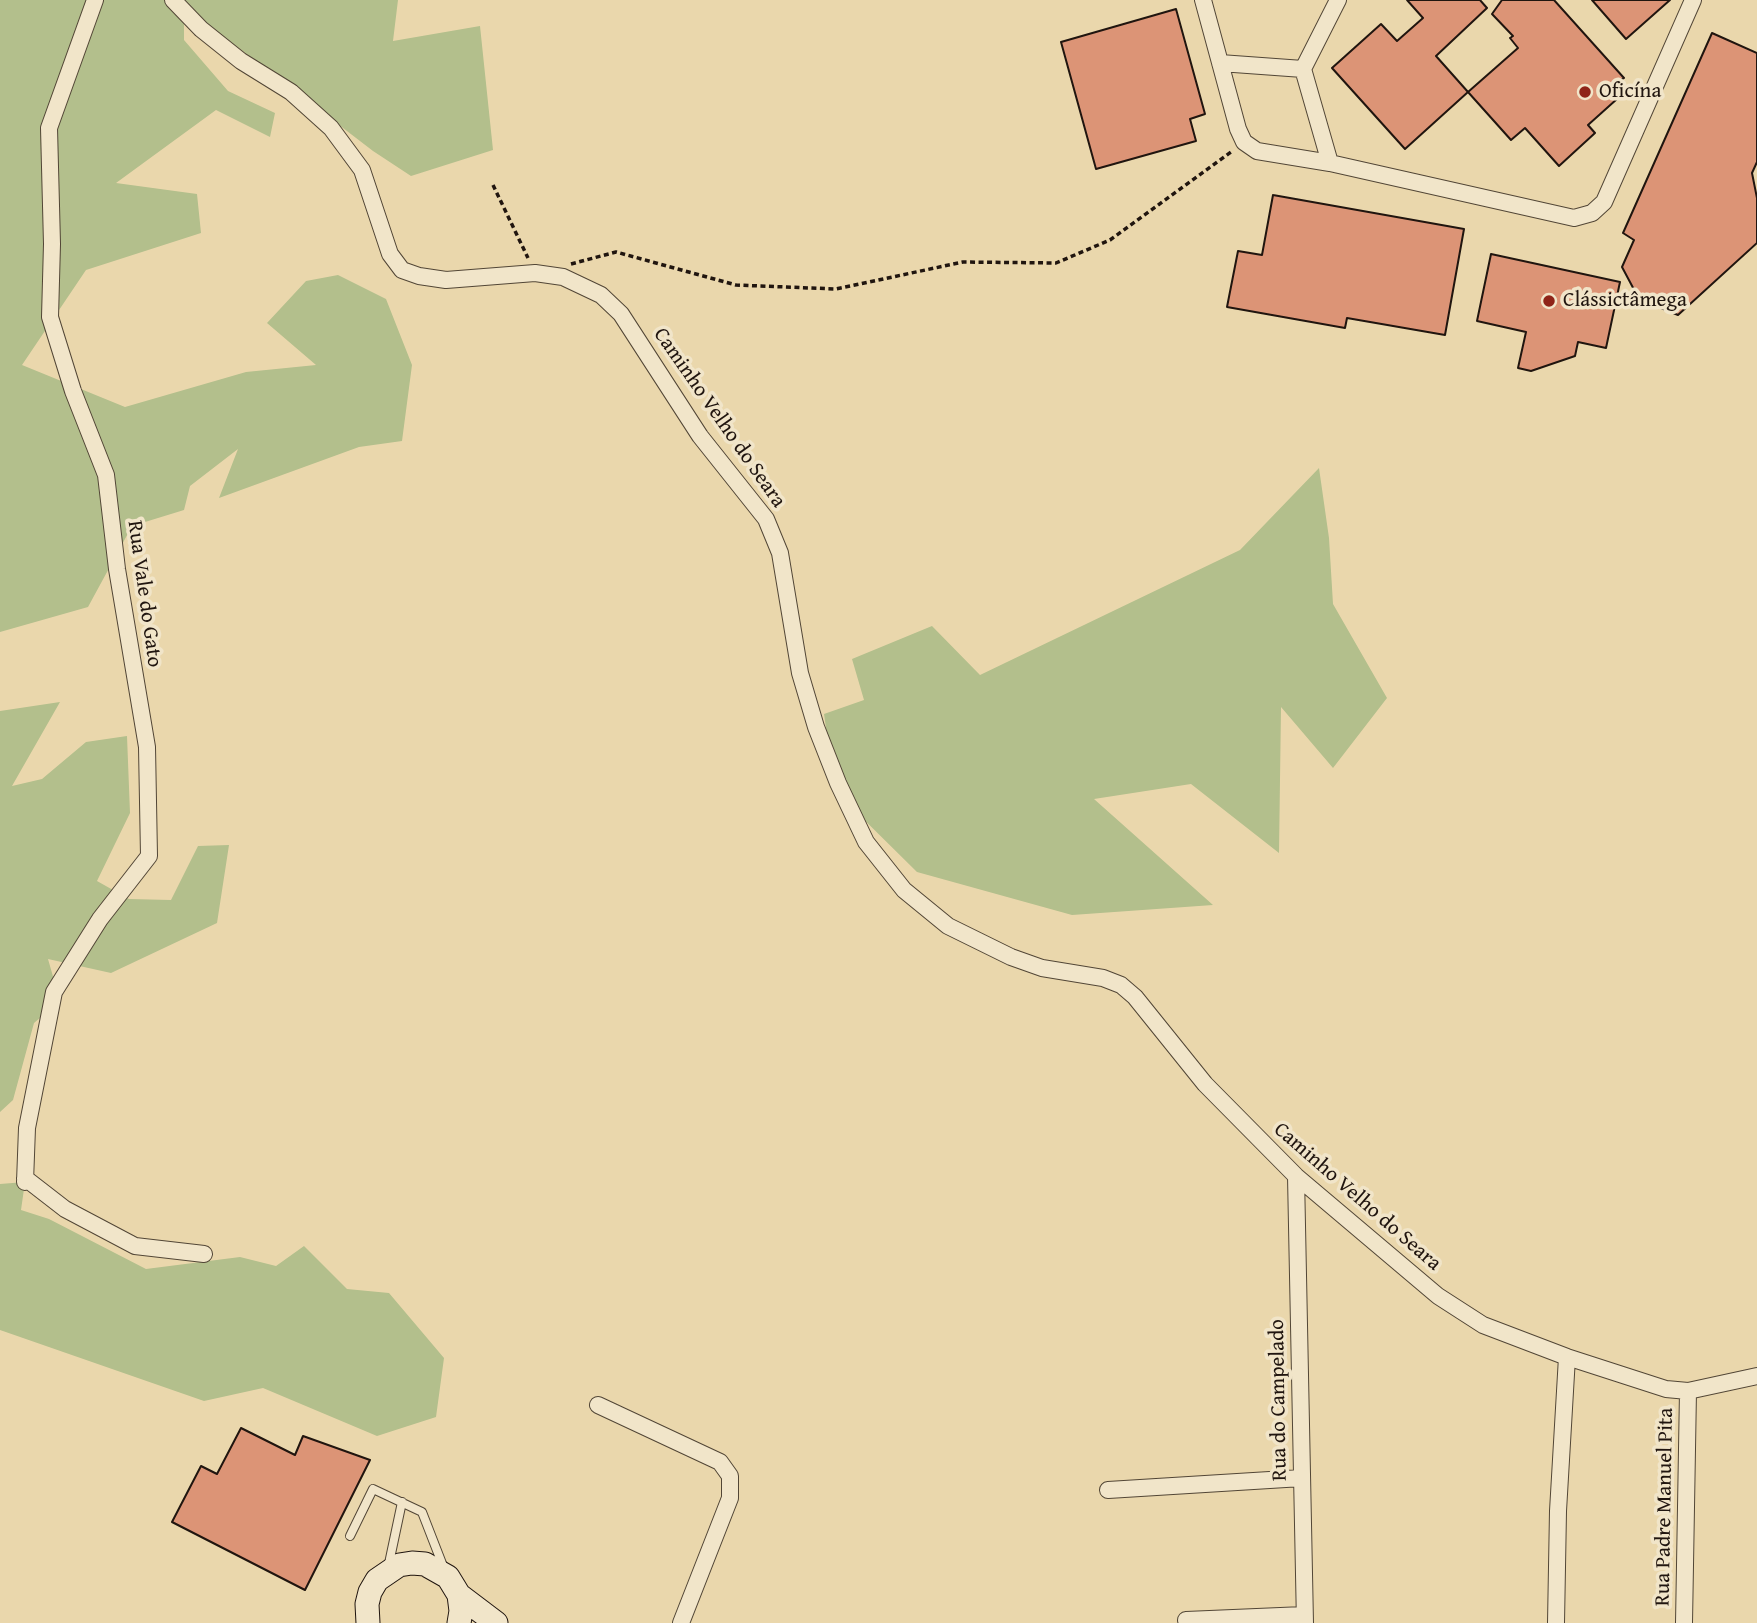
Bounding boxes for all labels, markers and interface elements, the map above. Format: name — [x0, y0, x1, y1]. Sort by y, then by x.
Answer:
place label: Oficína — [1599, 79, 1661, 105]
marker: Oficína — [1577, 84, 1593, 100]
place label: Clássictâmega — [1563, 288, 1687, 314]
marker: Clássictâmega — [1541, 293, 1557, 309]
street label: Caminho Velho do Seara — [647, 323, 791, 513]
street label: Rua Vale do Gato — [121, 519, 167, 669]
street label: Caminho Velho do Seara — [1268, 1117, 1446, 1277]
street label: Rua do Campelado — [1265, 1319, 1293, 1481]
street label: Rua Padre Manuel Pita — [1651, 1408, 1679, 1606]

